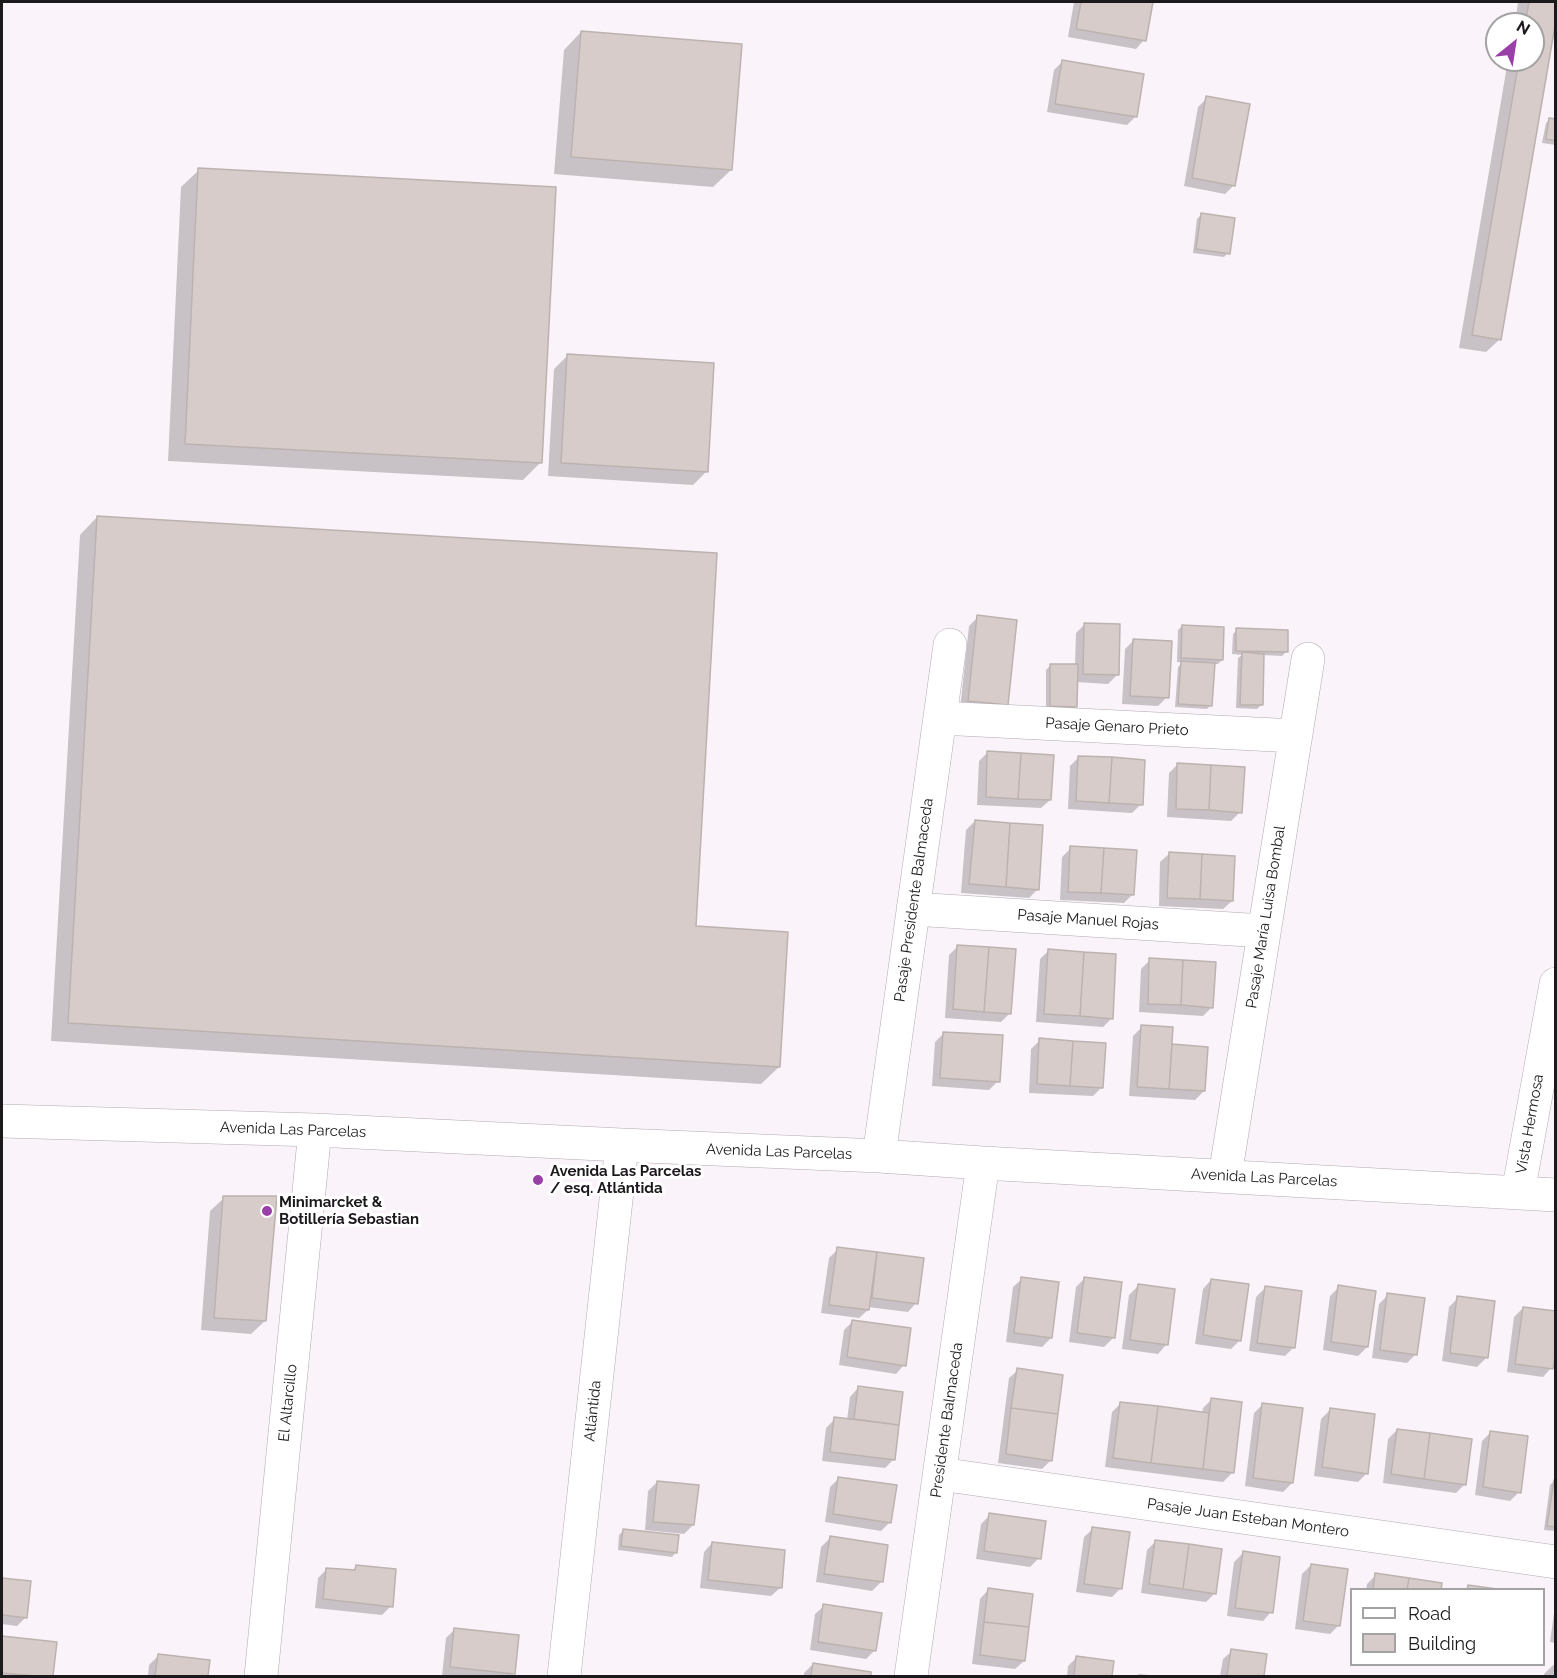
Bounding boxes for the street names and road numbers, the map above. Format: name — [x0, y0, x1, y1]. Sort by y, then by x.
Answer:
street label: Pasaje Genaro Prieto — [1045, 714, 1189, 740]
street label: Pasaje Presidente Balmaceda — [891, 797, 937, 1003]
street label: Pasaje María Luisa Bombal — [1243, 824, 1289, 1010]
street label: Pasaje Manuel Rojas — [1017, 906, 1159, 934]
street label: Vista Hermosa — [1512, 1073, 1548, 1175]
street label: Avenida Las Parcelas — [220, 1118, 366, 1142]
street label: Avenida Las Parcelas — [706, 1140, 852, 1164]
street label: Avenida Las Parcelas — [1190, 1165, 1338, 1191]
street label: Presidente Balmaceda — [927, 1341, 967, 1499]
street label: El Altarcillo — [275, 1363, 301, 1443]
street label: Atlántida — [581, 1379, 605, 1443]
street label: Pasaje Juan Esteban Montero — [1146, 1495, 1350, 1541]

